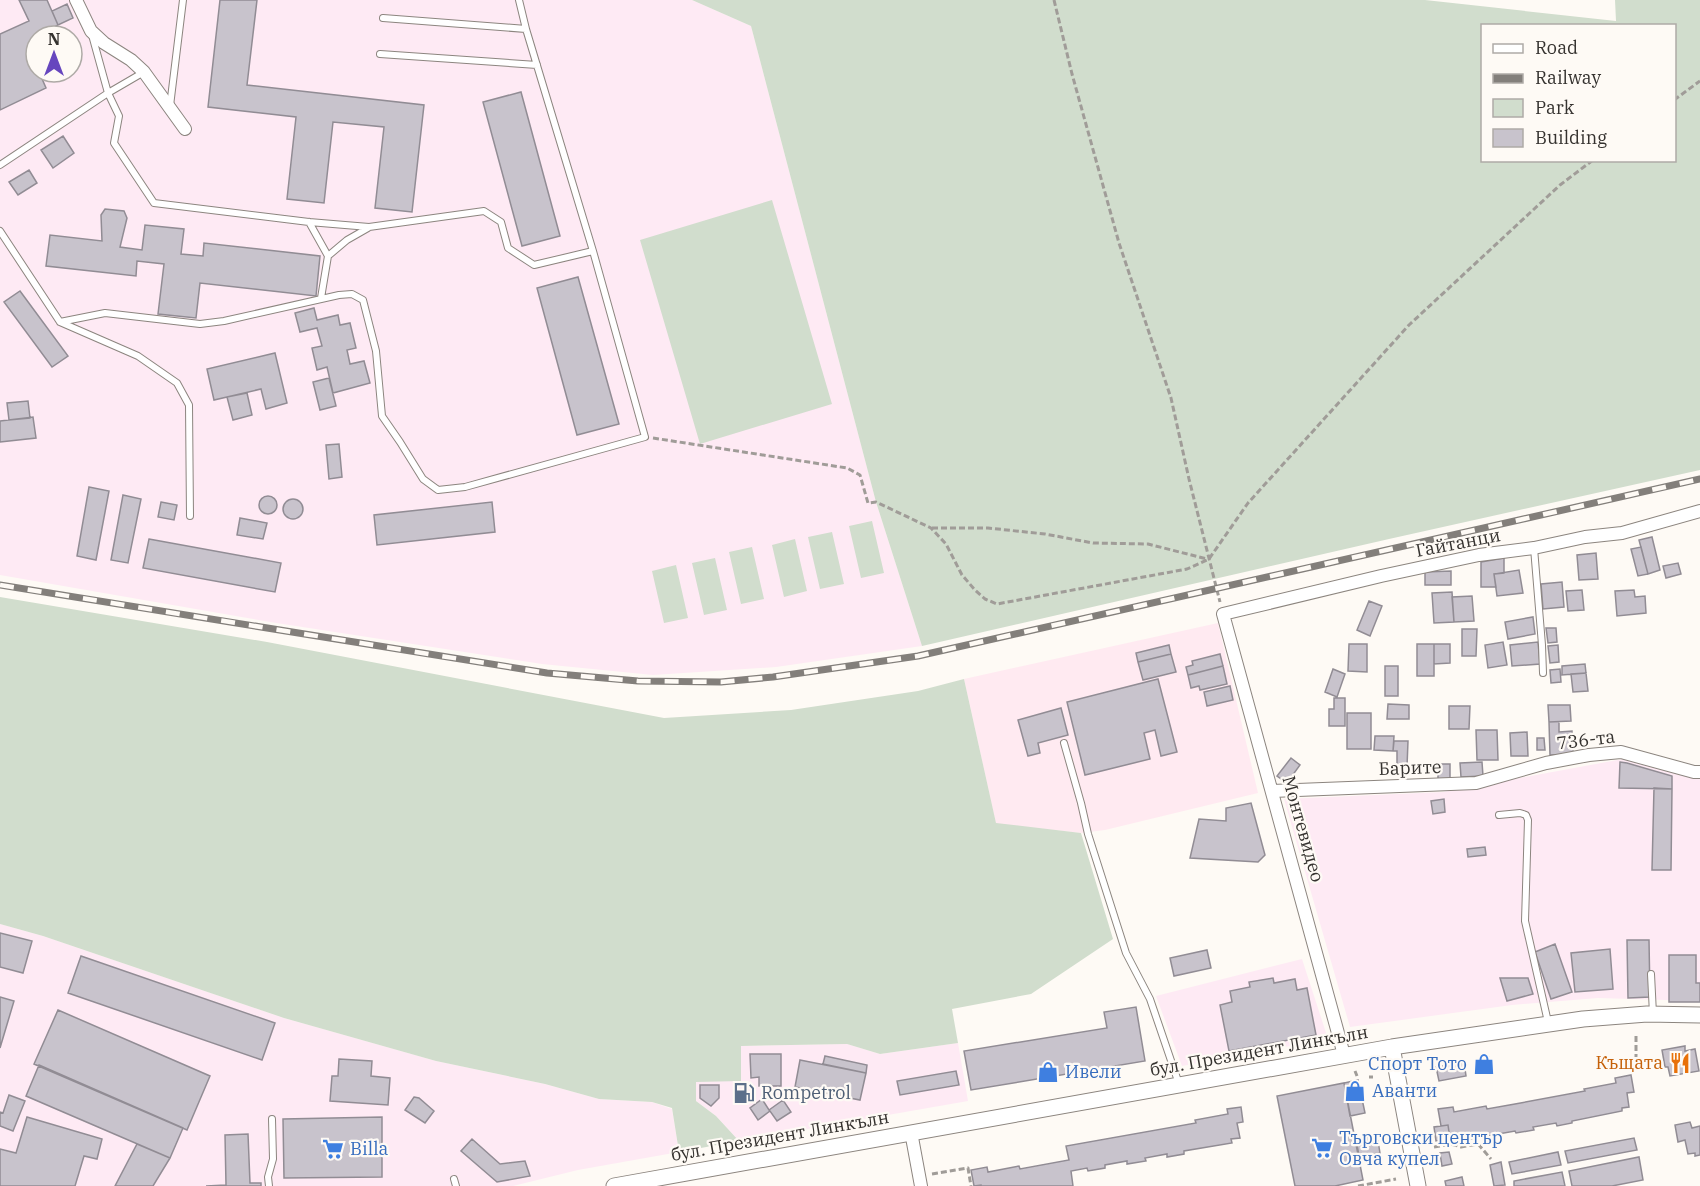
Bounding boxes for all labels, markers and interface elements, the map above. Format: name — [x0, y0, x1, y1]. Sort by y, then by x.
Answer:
north arrow — [24, 24, 84, 84]
legend — [1481, 24, 1676, 162]
text: N — [48, 29, 60, 49]
text: Road — [1535, 36, 1578, 59]
text: Railway — [1535, 66, 1601, 89]
text: Park — [1535, 96, 1575, 119]
text: Building — [1535, 126, 1607, 149]
street label: Гайтанци — [1413, 523, 1502, 562]
street label: 736-та — [1555, 724, 1617, 754]
street label: Барите — [1378, 755, 1442, 780]
street label: Монтевидео — [1277, 773, 1330, 885]
street label: бул. Президент Линкълн — [1148, 1020, 1370, 1081]
place label: Къщата — [1595, 1051, 1663, 1074]
restaurant icon: Къщата — [1668, 1051, 1692, 1075]
place label: Спорт Тото — [1368, 1052, 1467, 1075]
shop icon: Спорт Тото — [1472, 1052, 1496, 1076]
shop icon: Ивели — [1036, 1060, 1060, 1084]
place label: Ивели — [1065, 1060, 1122, 1083]
shop icon: Аванти — [1343, 1079, 1367, 1103]
place label: Аванти — [1372, 1079, 1437, 1102]
fuel station icon: Rompetrol — [732, 1081, 756, 1105]
place label: Rompetrol — [761, 1081, 851, 1104]
street label: бул. Президент Линкълн — [669, 1105, 891, 1166]
place label: Търговски център Овча купел — [1339, 1126, 1503, 1170]
supermarket icon: Търговски център Овча купел — [1310, 1136, 1334, 1160]
supermarket icon: Billa — [321, 1137, 345, 1161]
place label: Billa — [350, 1137, 389, 1160]

